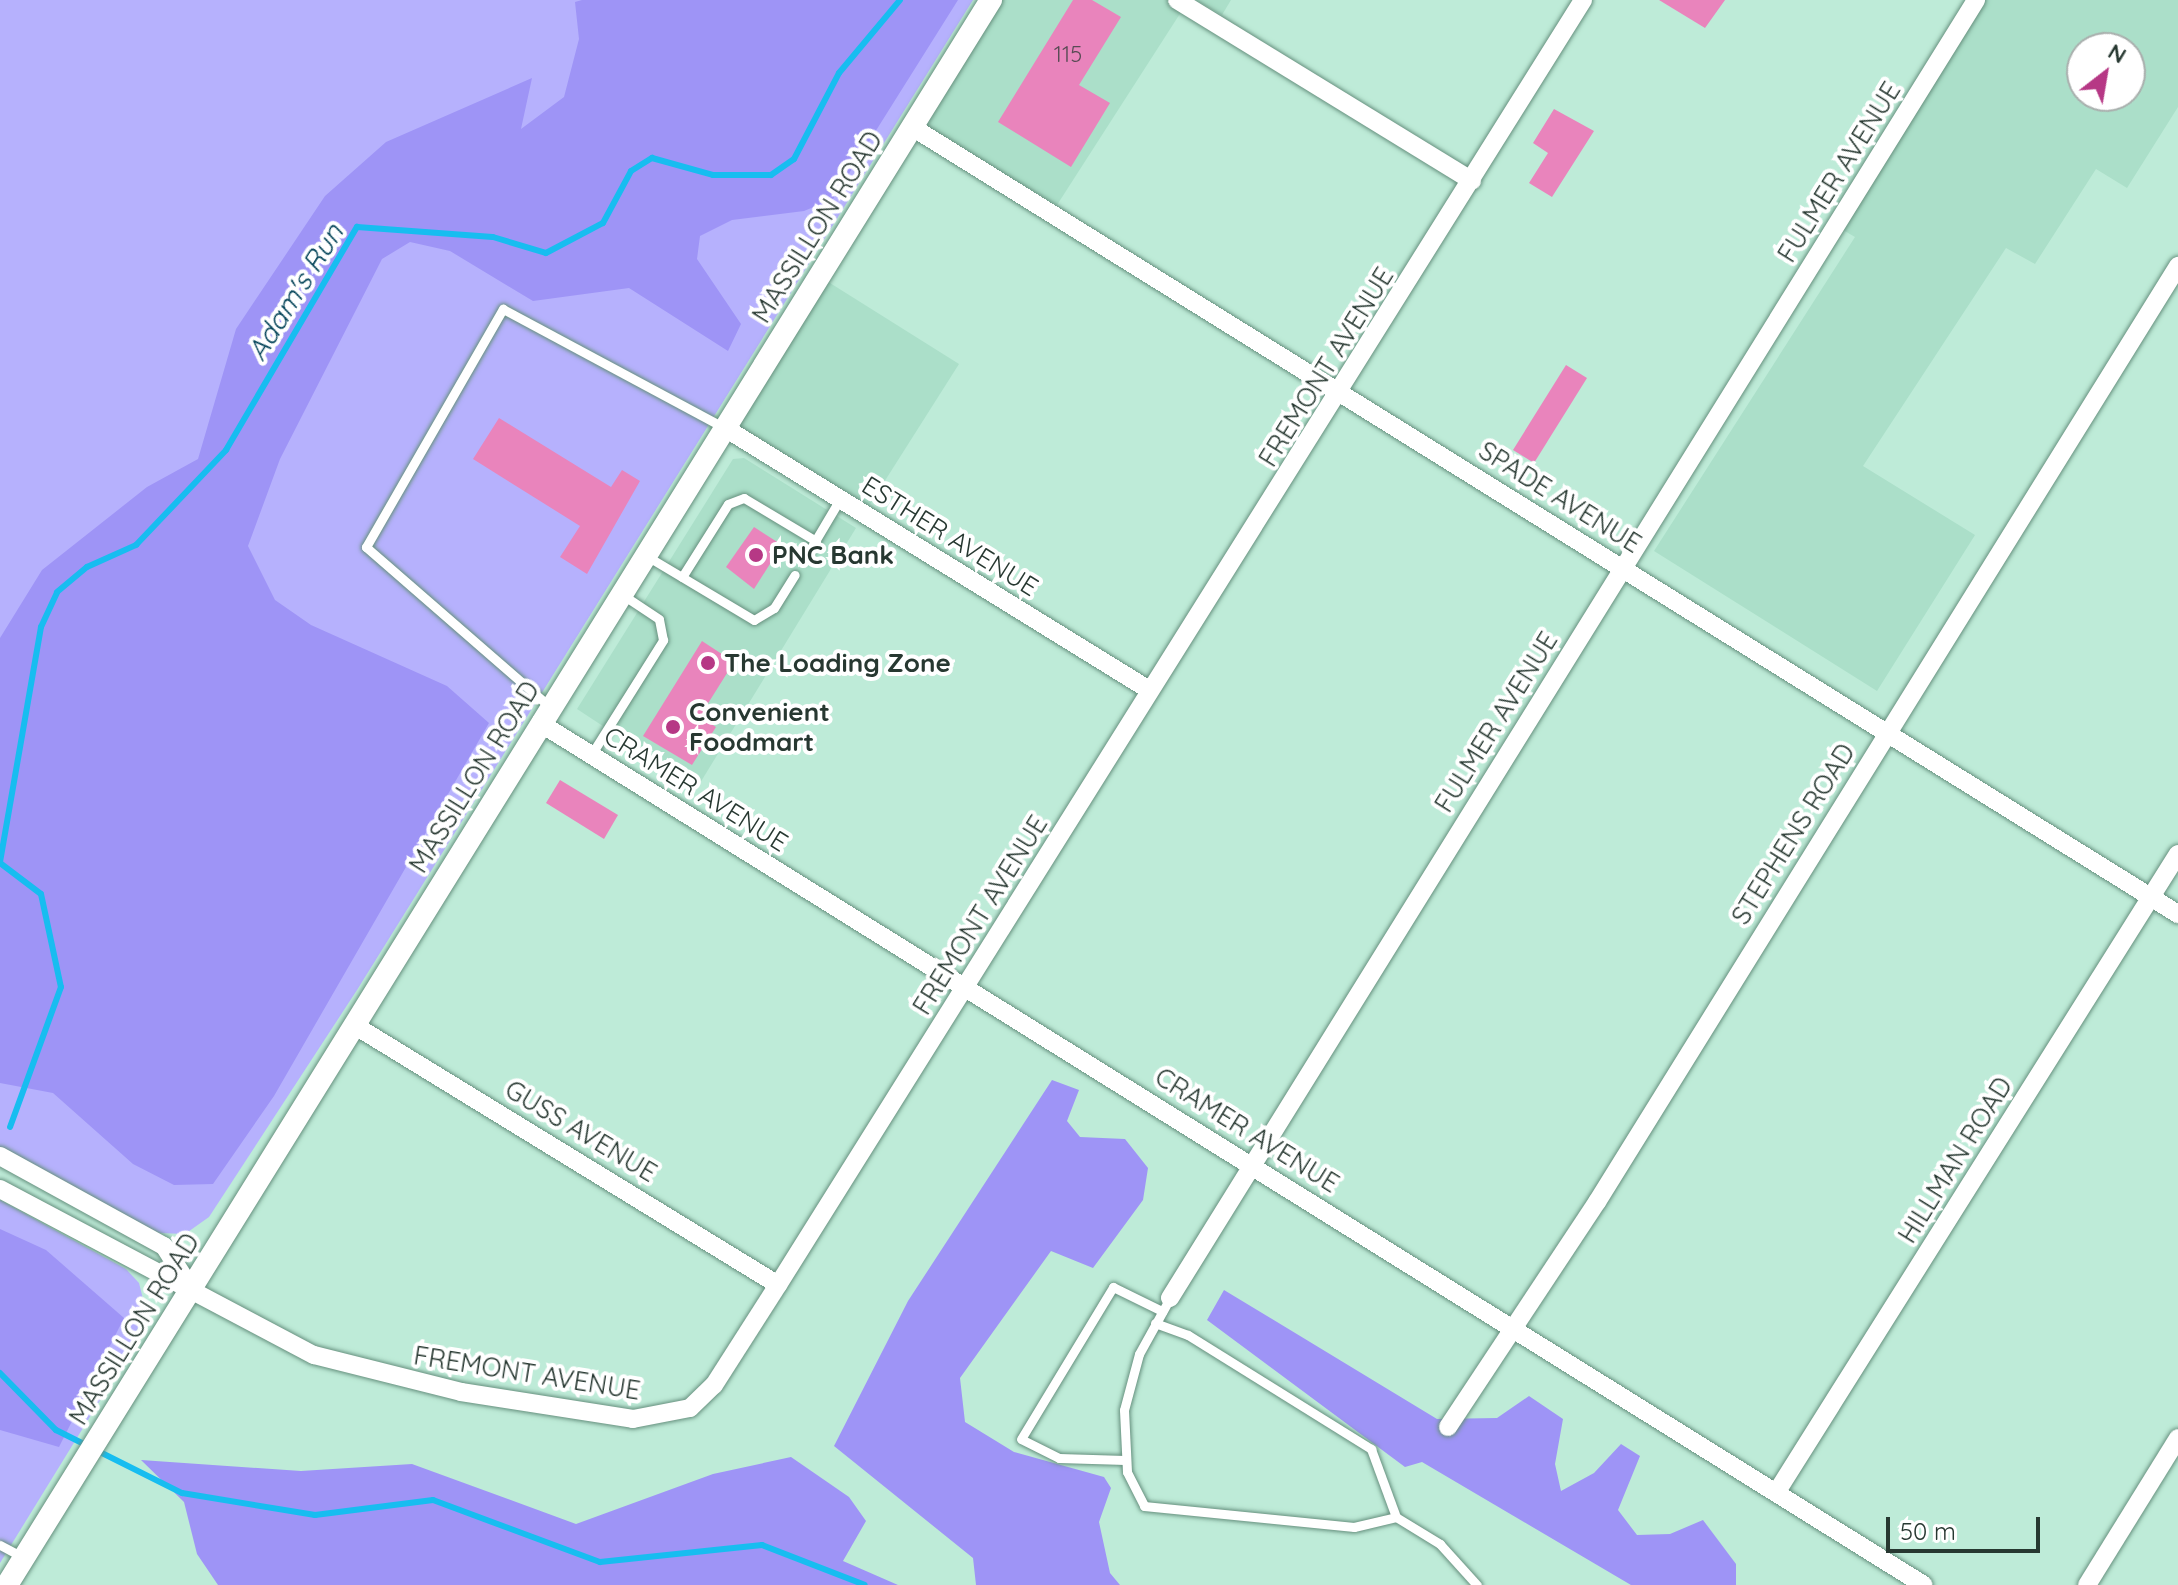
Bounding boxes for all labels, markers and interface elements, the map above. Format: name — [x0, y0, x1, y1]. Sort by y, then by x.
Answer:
north arrow — [2066, 32, 2146, 112]
text: N — [2103, 37, 2131, 69]
house number: 115 — [1054, 42, 1082, 68]
street label: FULMER AVENUE — [1771, 76, 1907, 268]
street label: MASSILLON ROAD — [746, 126, 888, 328]
water label: Adam's Run — [240, 218, 350, 366]
street label: FREMONT AVENUE — [1252, 262, 1400, 472]
street label: SPADE AVENUE — [1473, 435, 1647, 559]
street label: ESTHER AVENUE — [856, 469, 1044, 603]
place label: PNC Bank — [772, 539, 894, 571]
marker: PNC Bank — [747, 546, 765, 564]
street label: FULMER AVENUE — [1428, 626, 1564, 818]
place label: The Loading Zone — [724, 647, 951, 679]
marker: The Loading Zone — [699, 654, 717, 672]
street label: MASSILLON ROAD — [403, 676, 545, 878]
place label: Convenient Foodmart — [689, 696, 830, 758]
marker: Convenient Foodmart — [664, 718, 682, 736]
street label: CRAMER AVENUE — [598, 720, 794, 858]
street label: STEPHENS ROAD — [1725, 738, 1861, 930]
street label: FREMONT AVENUE — [906, 810, 1054, 1020]
street label: CRAMER AVENUE — [1149, 1061, 1345, 1199]
street label: HILLMAN ROAD — [1892, 1071, 2018, 1249]
street label: GUSS AVENUE — [500, 1073, 662, 1189]
street label: MASSILLON ROAD — [63, 1228, 205, 1430]
street label: FREMONT AVENUE — [412, 1340, 642, 1406]
scale bar — [1890, 1501, 2044, 1551]
text: 50 m — [1900, 1516, 1956, 1546]

